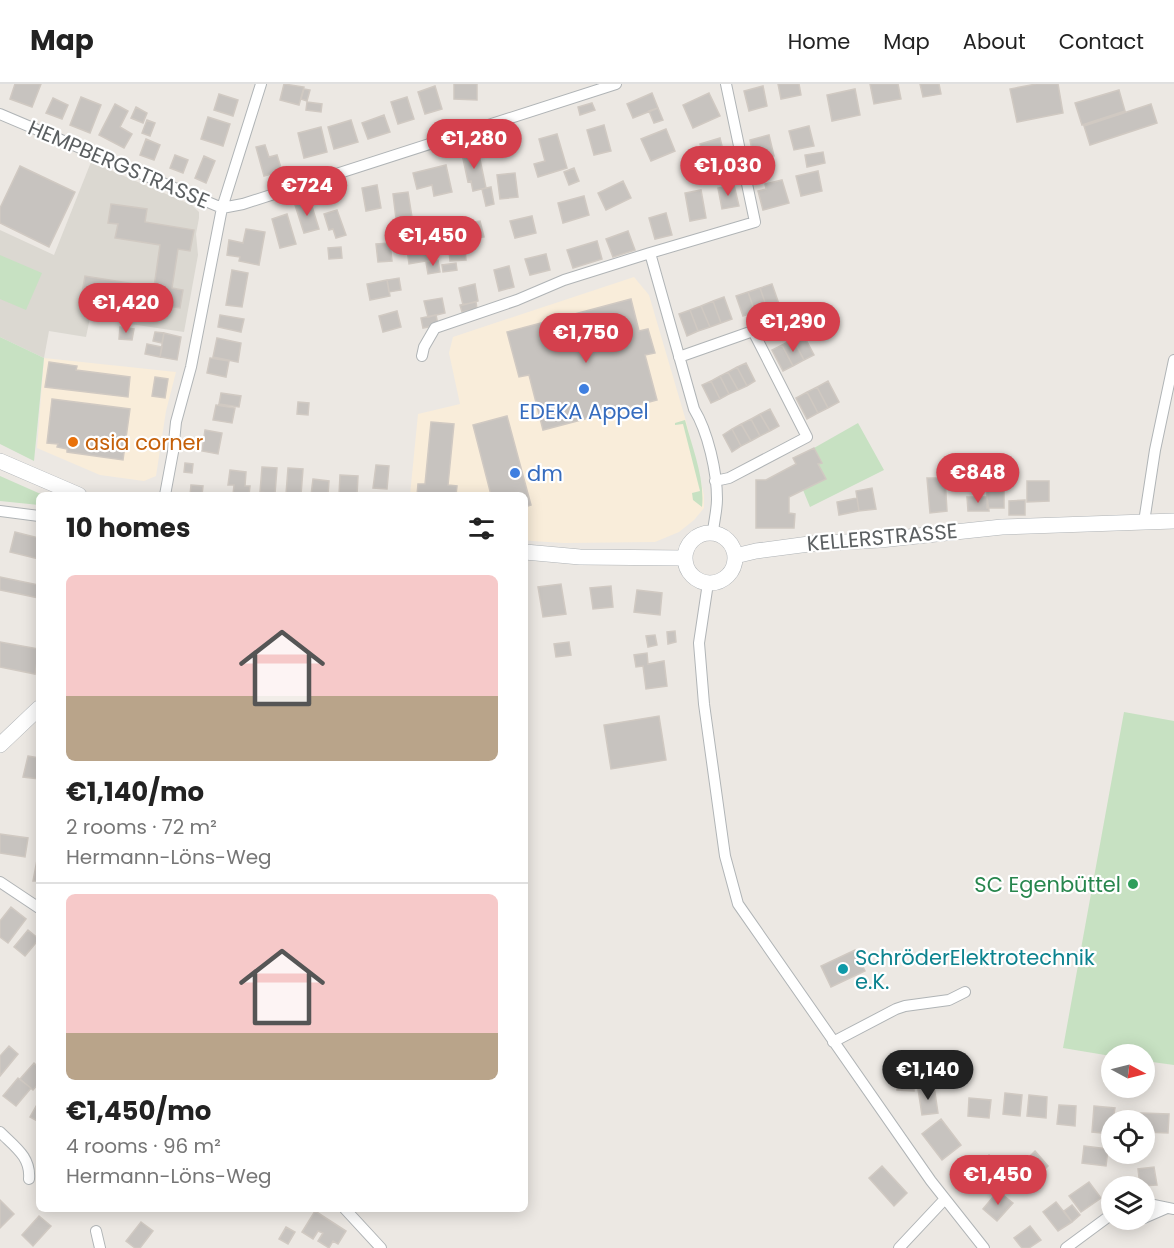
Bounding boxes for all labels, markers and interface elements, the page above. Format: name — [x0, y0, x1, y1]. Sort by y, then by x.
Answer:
text: Map — [30, 21, 94, 60]
text: Home — [788, 27, 850, 56]
text: Map — [883, 27, 930, 56]
text: About — [963, 27, 1026, 56]
text: Contact — [1059, 27, 1144, 56]
street label: HEMPBERGSTRASSE — [24, 113, 214, 215]
pin: €1,280 — [425, 119, 523, 170]
text: €1,280 — [441, 124, 507, 152]
pin: €1,030 — [679, 146, 777, 197]
text: €1,030 — [694, 151, 762, 179]
pin: €724 — [271, 166, 343, 217]
text: €724 — [281, 171, 333, 199]
pin: €1,450 — [384, 216, 482, 267]
text: €1,450 — [399, 221, 467, 249]
pin: €1,420 — [77, 283, 175, 334]
text: €1,420 — [92, 288, 160, 316]
pin: €1,290 — [744, 302, 842, 353]
text: €1,290 — [760, 307, 826, 335]
pin: €1,750 — [537, 313, 635, 364]
text: €1,750 — [553, 318, 619, 346]
marker: EDEKA Appel — [577, 382, 591, 396]
place label: EDEKA Appel — [519, 397, 649, 426]
place label: asia corner — [85, 428, 204, 457]
marker: asia corner — [66, 435, 80, 449]
pin: €848 — [942, 453, 1014, 504]
text: €848 — [950, 458, 1006, 486]
place label: dm — [527, 459, 563, 488]
marker: dm — [508, 466, 522, 480]
text: 10 homes — [66, 510, 190, 546]
icon: filters — [465, 512, 498, 545]
street label: KELLERSTRASSE — [805, 516, 959, 558]
icon: home — [228, 614, 336, 722]
text: €1,140/mo — [66, 774, 204, 810]
text: 2 rooms · 72 m² — [66, 813, 217, 841]
text: Hermann-Löns-Weg — [66, 843, 272, 871]
place label: SC Egenbüttel — [974, 870, 1121, 899]
marker: SC Egenbüttel — [1126, 877, 1140, 891]
icon: home — [228, 933, 336, 1041]
place label: SchröderElektrotechnik e.K. — [855, 943, 1095, 996]
marker: SchröderElektrotechnik e.K. — [836, 962, 850, 976]
north arrow — [1101, 1044, 1155, 1098]
map controls — [1101, 1044, 1155, 1230]
pin: €1,140 — [879, 1050, 977, 1101]
text: €1,140 — [896, 1055, 960, 1083]
text: €1,450/mo — [66, 1093, 211, 1129]
button: locate — [1101, 1110, 1155, 1164]
text: 4 rooms · 96 m² — [66, 1132, 221, 1160]
pin: €1,450 — [949, 1155, 1047, 1206]
text: €1,450 — [964, 1160, 1032, 1188]
text: Hermann-Löns-Weg — [66, 1162, 272, 1190]
button: layers — [1101, 1176, 1155, 1230]

